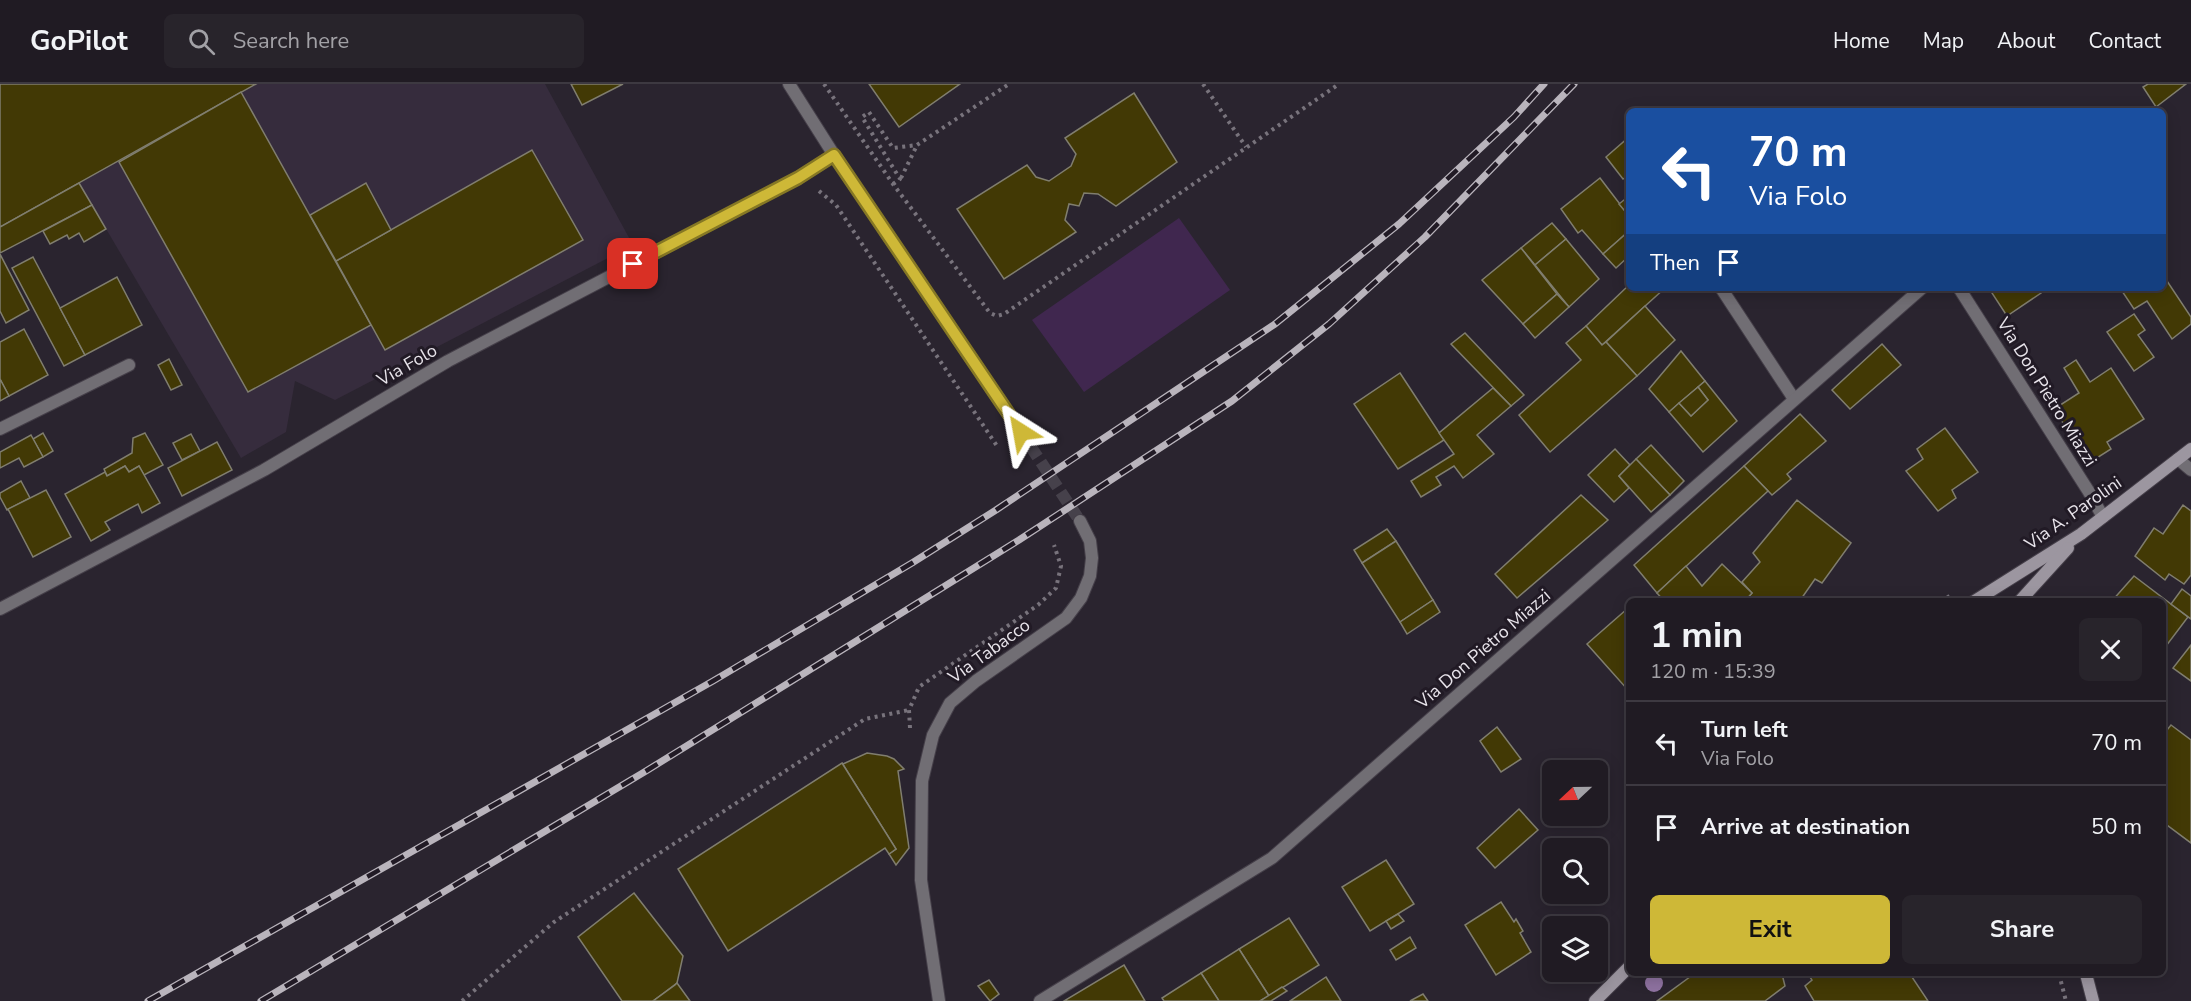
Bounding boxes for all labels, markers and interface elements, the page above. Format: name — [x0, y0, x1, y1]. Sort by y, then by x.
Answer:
search box — [164, 14, 584, 68]
text: GoPilot — [30, 22, 128, 60]
icon: search — [185, 25, 218, 58]
text: Search here — [233, 26, 349, 56]
text: Home — [1833, 27, 1890, 55]
text: Map — [1923, 27, 1964, 55]
text: About — [1997, 27, 2055, 55]
text: Contact — [2088, 27, 2161, 55]
text: 70 m — [1749, 124, 1848, 181]
icon: left — [1650, 132, 1728, 210]
text: Via Folo — [1749, 178, 1847, 215]
pin — [607, 238, 658, 289]
icon: arrive — [1712, 246, 1745, 279]
icon: arrive — [616, 247, 649, 280]
text: Then — [1650, 248, 1700, 278]
street label: Via Don Pietro Miazzi — [1991, 312, 2103, 471]
street label: Via Folo — [372, 338, 441, 392]
position arrow — [989, 400, 1053, 464]
street label: Via A. Parolini — [2019, 471, 2126, 556]
street label: Via Don Pietro Miazzi — [1410, 584, 1556, 715]
text: 1 min — [1650, 611, 1743, 660]
street label: Via Tabacco — [942, 613, 1035, 690]
button: close — [2079, 618, 2142, 681]
text: 120 m · 15:39 — [1650, 658, 1776, 685]
text: Turn left — [1701, 715, 1788, 745]
icon: left — [1650, 727, 1683, 760]
text: 70 m — [2091, 728, 2142, 758]
text: Via Folo — [1701, 745, 1774, 772]
north arrow — [1542, 760, 1608, 826]
map controls — [1542, 760, 1608, 982]
icon: arrive — [1650, 811, 1683, 844]
text: Arrive at destination — [1701, 812, 1910, 842]
text: 50 m — [2091, 812, 2142, 842]
button: search — [1542, 838, 1608, 904]
button: Exit — [1650, 895, 1890, 964]
button: Share — [1902, 895, 2142, 964]
button: layers — [1542, 916, 1608, 982]

